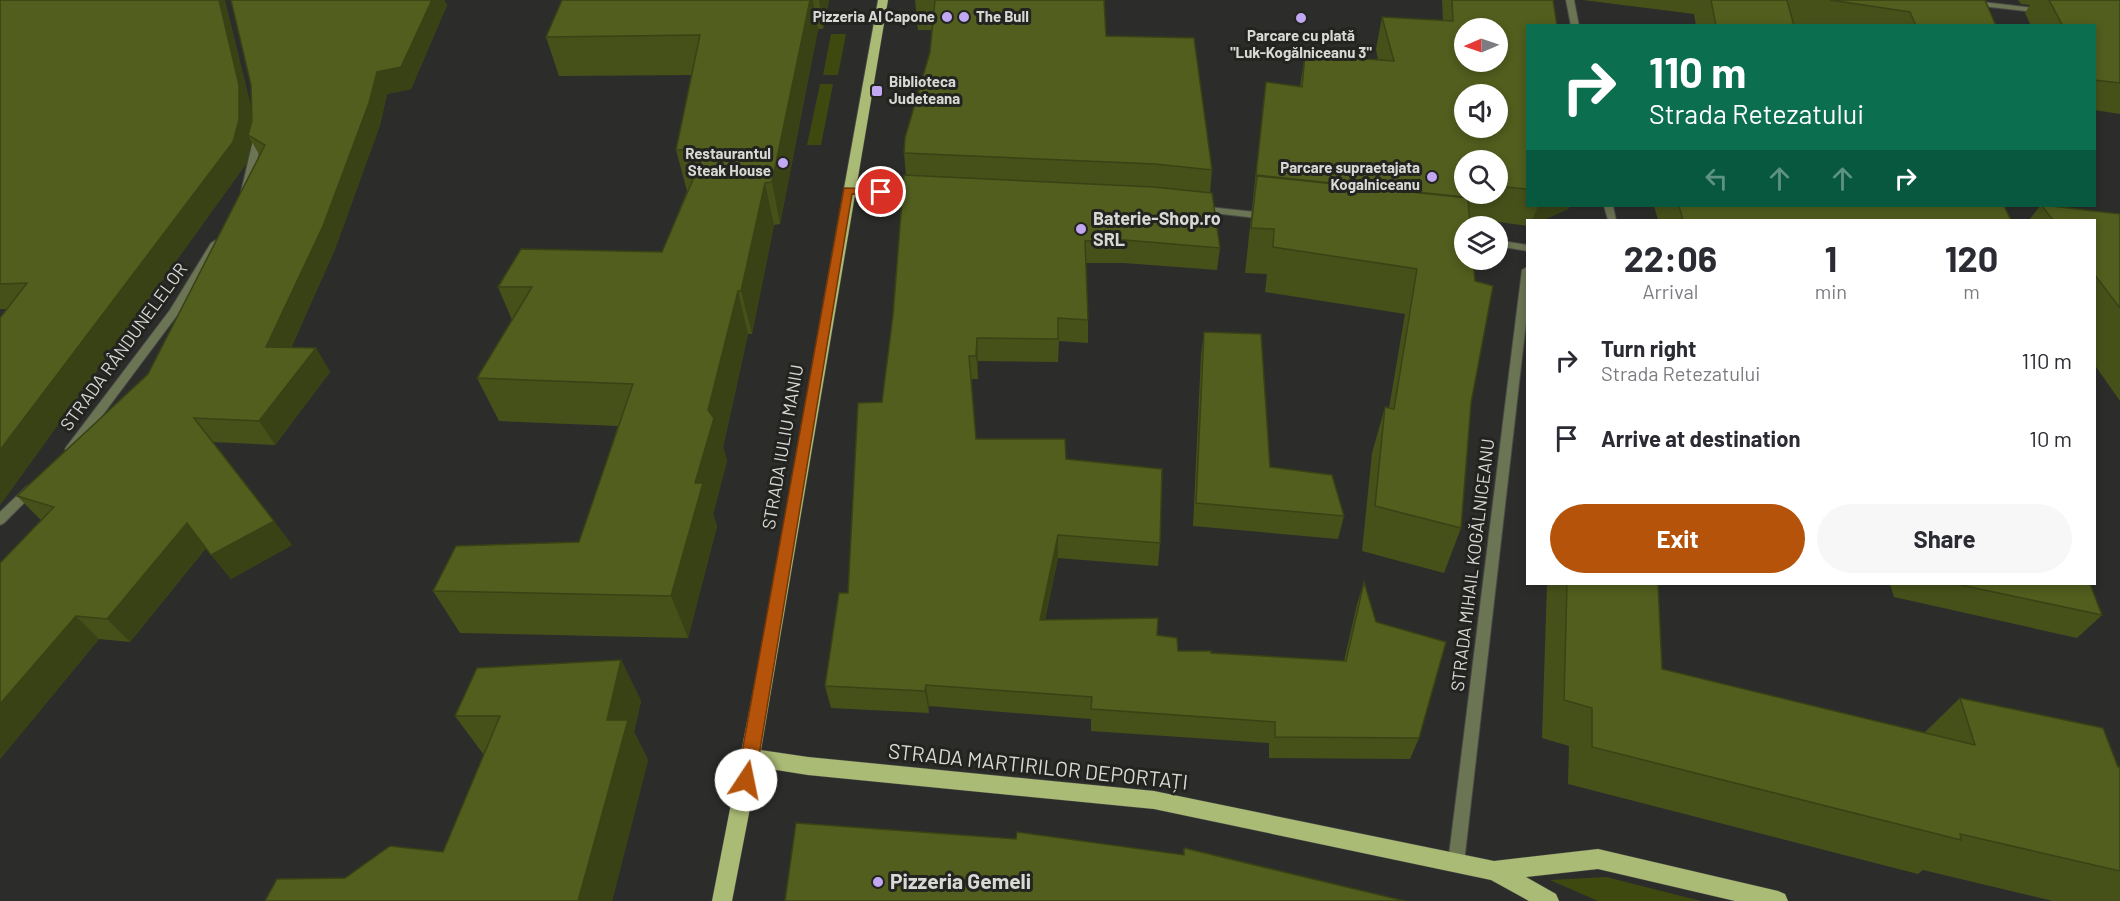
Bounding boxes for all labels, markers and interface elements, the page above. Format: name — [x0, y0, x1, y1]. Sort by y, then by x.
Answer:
place label: Pizzeria Al Capone — [813, 7, 935, 25]
place label: The Bull — [976, 7, 1029, 25]
marker: Pizzeria Al Capone — [940, 10, 954, 24]
marker: The Bull — [957, 10, 971, 24]
marker: Parcare cu plată "Luk-Kogălniceanu 3" — [1294, 11, 1308, 25]
north arrow — [1454, 18, 1508, 72]
map controls — [1454, 18, 1508, 270]
place label: Parcare cu plată "Luk-Kogălniceanu 3" — [1230, 26, 1372, 61]
text: 110 m — [1649, 46, 1746, 96]
icon: right — [1550, 48, 1628, 126]
place label: Biblioteca Judeteana — [889, 72, 960, 107]
marker: Biblioteca Judeteana — [870, 84, 884, 98]
button: sound — [1454, 84, 1508, 138]
text: Strada Retezatului — [1649, 97, 1864, 129]
place label: Restaurantul Steak House — [685, 144, 771, 179]
button: search — [1454, 150, 1508, 204]
marker: Restaurantul Steak House — [776, 156, 790, 170]
place label: Parcare supraetajata Kogalniceanu — [1280, 158, 1420, 193]
icon: left — [1700, 162, 1733, 195]
icon: ahead — [1763, 162, 1796, 195]
icon: ahead — [1826, 162, 1859, 195]
icon: right — [1889, 162, 1922, 195]
pin — [855, 166, 906, 217]
marker: Parcare supraetajata Kogalniceanu — [1425, 170, 1439, 184]
icon: arrive — [864, 175, 897, 208]
place label: Baterie-Shop.ro SRL — [1093, 207, 1221, 250]
button: layers — [1454, 216, 1508, 270]
marker: Baterie-Shop.ro SRL — [1074, 222, 1088, 236]
text: 22:06 — [1624, 236, 1717, 279]
text: 1 — [1825, 236, 1837, 279]
text: 120 — [1945, 236, 1998, 279]
street label: STRADA RÂNDUNELELOR — [55, 258, 191, 435]
text: Arrival — [1642, 279, 1698, 303]
text: min — [1815, 279, 1847, 303]
text: m — [1963, 279, 1980, 303]
text: Turn right — [1601, 335, 1696, 361]
icon: right — [1550, 344, 1583, 377]
text: 110 m — [2022, 347, 2072, 373]
text: Strada Retezatului — [1601, 361, 1760, 385]
street label: STRADA IULIU MANIU — [757, 363, 807, 531]
icon: arrive — [1550, 422, 1583, 455]
text: Arrive at destination — [1601, 425, 1800, 451]
text: 10 m — [2029, 425, 2072, 451]
street label: STRADA MIHAIL KOGĂLNICEANU — [1446, 437, 1498, 693]
button: Exit — [1550, 504, 1805, 573]
button: Share — [1817, 504, 2072, 573]
street label: STRADA MARTIRILOR DEPORTAȚI — [887, 737, 1189, 794]
position arrow — [714, 748, 778, 812]
place label: Pizzeria Gemeli — [890, 868, 1031, 893]
marker: Pizzeria Gemeli — [871, 875, 885, 889]

